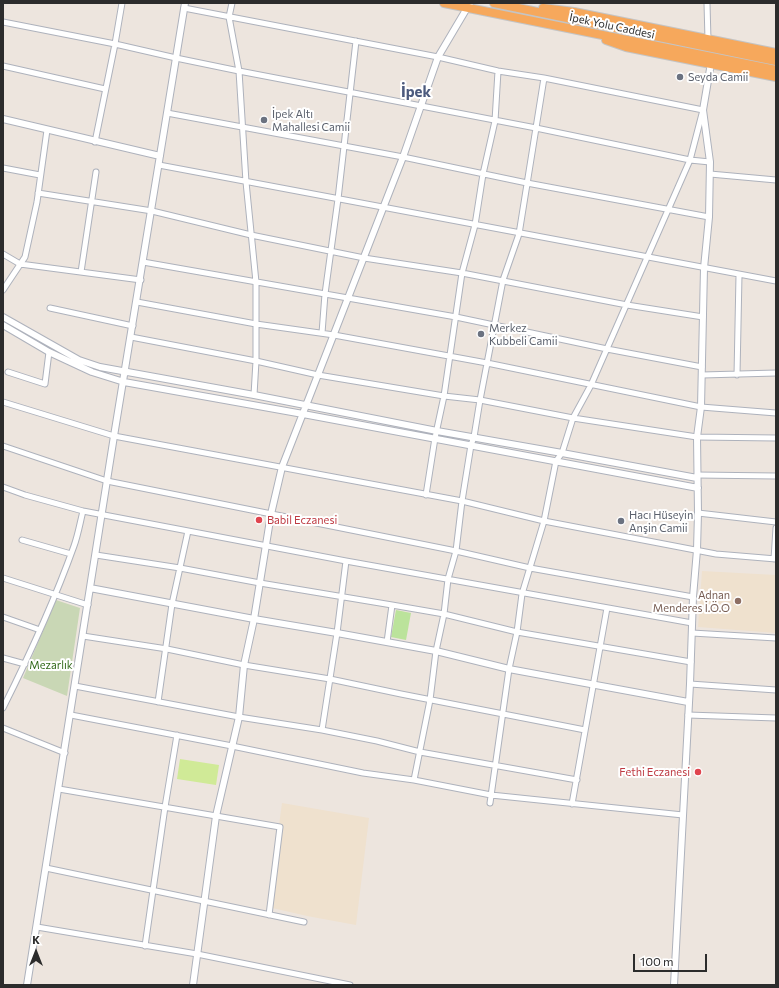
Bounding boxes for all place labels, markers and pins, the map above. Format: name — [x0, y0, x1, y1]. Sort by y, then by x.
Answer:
place label: Seyda Camii — [688, 70, 748, 84]
marker: Seyda Camii — [675, 72, 685, 82]
place label: İpek Altı Mahallesi Camii — [272, 107, 350, 133]
marker: İpek Altı Mahallesi Camii — [259, 115, 269, 125]
place label: Merkez Kubbeli Camii — [489, 321, 557, 347]
marker: Merkez Kubbeli Camii — [476, 329, 486, 339]
place label: Hacı Hüseyin Anşin Camii — [629, 508, 693, 534]
place label: Babil Eczanesi — [267, 513, 337, 527]
marker: Babil Eczanesi — [254, 515, 264, 525]
marker: Hacı Hüseyin Anşin Camii — [616, 516, 626, 526]
place label: Adnan Menderes İ.Ö.O — [653, 588, 730, 614]
marker: Adnan Menderes İ.Ö.O — [733, 596, 743, 606]
place label: Fethi Eczanesi — [619, 765, 690, 779]
marker: Fethi Eczanesi — [693, 767, 703, 777]

